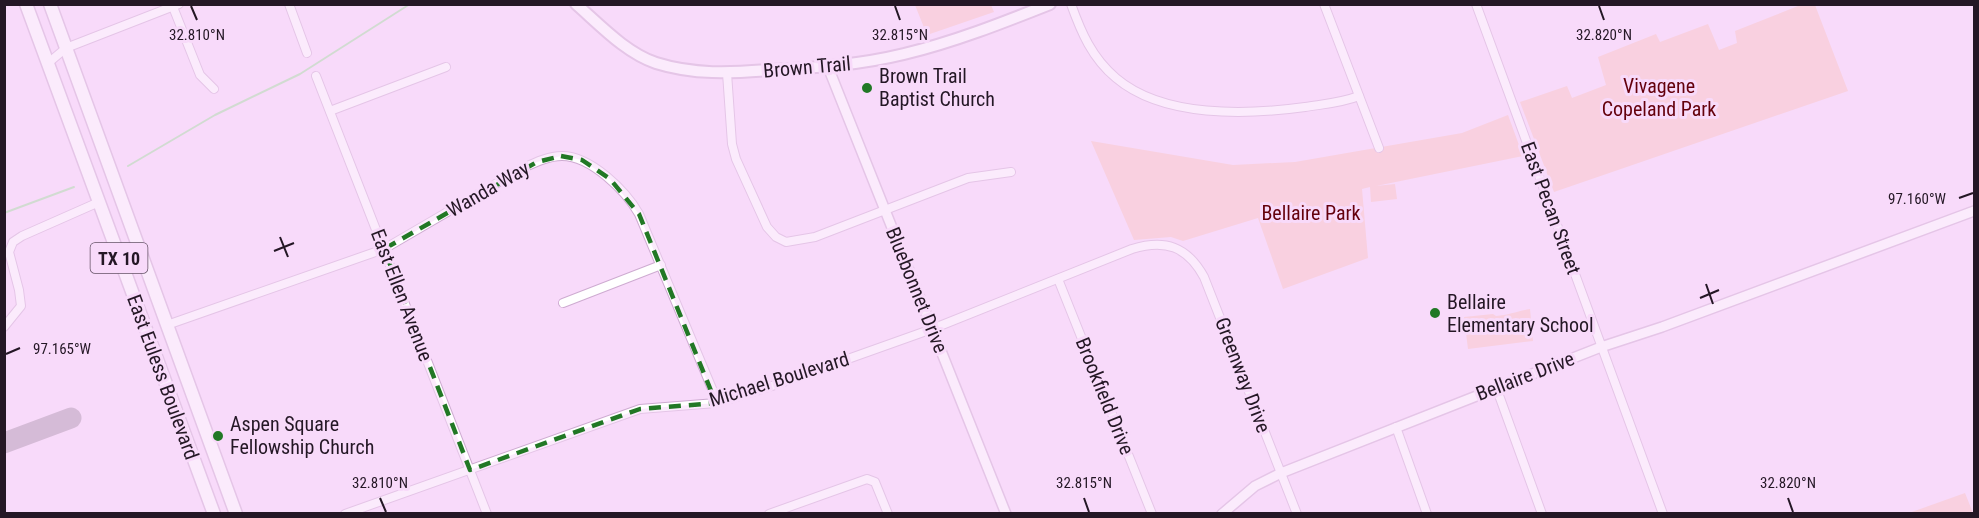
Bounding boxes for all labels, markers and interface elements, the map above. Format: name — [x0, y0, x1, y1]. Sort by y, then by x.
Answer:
text: 32.810°N — [169, 26, 225, 44]
text: 32.815°N — [872, 26, 928, 44]
text: 32.820°N — [1576, 26, 1632, 44]
street label: Brown Trail — [762, 51, 852, 83]
place label: Brown Trail Baptist Church — [879, 64, 995, 111]
park label: Vivagene Copeland Park — [1602, 74, 1716, 121]
marker: Brown Trail Baptist Church — [860, 81, 874, 95]
street label: East Pecan Street — [1516, 138, 1586, 278]
street label: Wanda Way — [443, 156, 533, 222]
text: 97.160°W — [1888, 190, 1947, 208]
park label: Bellaire Park — [1261, 201, 1361, 225]
street label: Bluebonnet Drive — [881, 224, 953, 356]
street label: East Ellen Avenue — [366, 226, 438, 364]
road number: TX 10 — [90, 243, 148, 273]
place label: Bellaire Elementary School — [1447, 290, 1594, 337]
street label: East Euless Boulevard — [122, 291, 204, 463]
marker: Bellaire Elementary School — [1428, 306, 1442, 320]
street label: Greenway Drive — [1210, 314, 1276, 436]
street label: Brookfield Drive — [1071, 334, 1139, 458]
text: 97.165°W — [33, 340, 92, 358]
street label: Michael Boulevard — [706, 346, 852, 412]
street label: Bellaire Drive — [1472, 346, 1578, 406]
place label: Aspen Square Fellowship Church — [230, 412, 374, 459]
marker: Aspen Square Fellowship Church — [211, 429, 225, 443]
text: 32.810°N — [352, 474, 408, 492]
text: 32.815°N — [1056, 474, 1112, 492]
text: 32.820°N — [1760, 474, 1816, 492]

